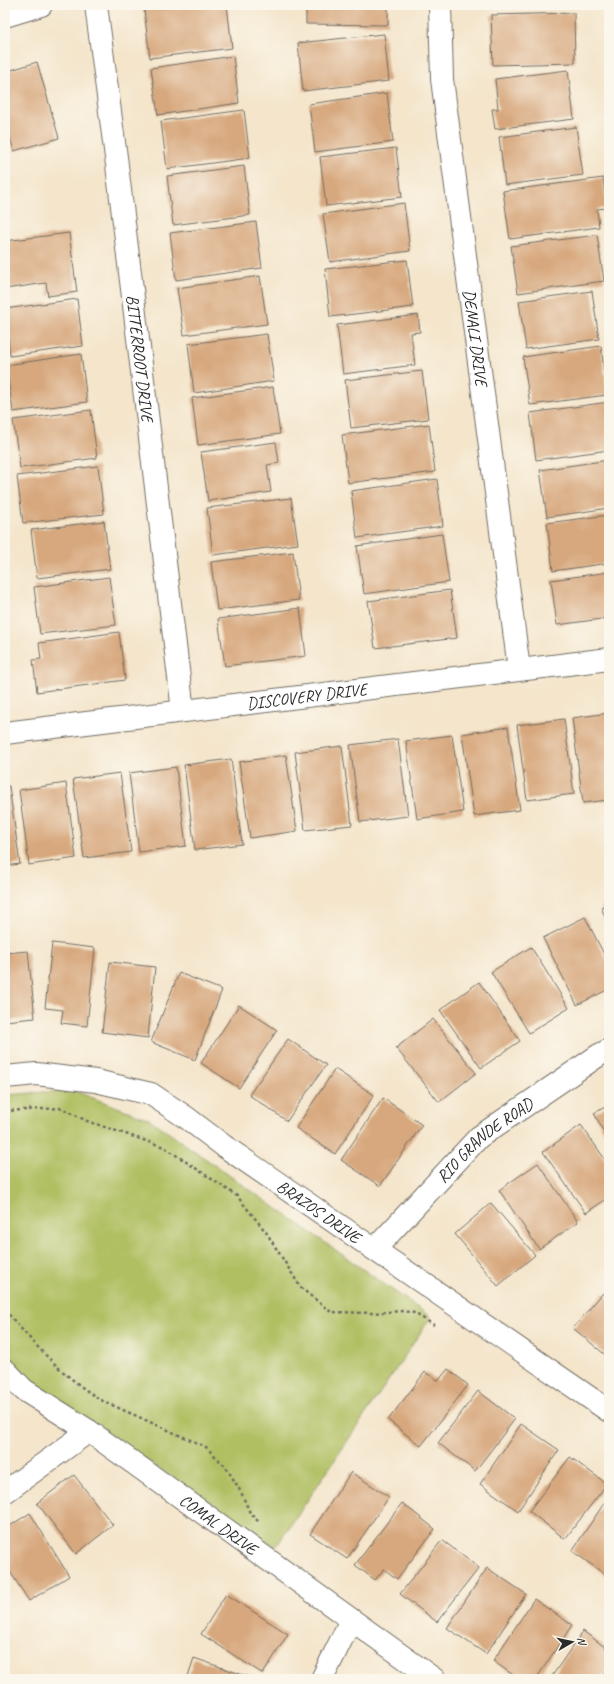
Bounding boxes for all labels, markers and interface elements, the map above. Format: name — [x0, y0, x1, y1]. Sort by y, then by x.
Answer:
street label: DENALI DRIVE — [459, 288, 492, 390]
street label: BITTERROOT DRIVE — [122, 294, 158, 426]
street label: DISCOVERY DRIVE — [246, 678, 371, 714]
street label: RIO GRANDE ROAD — [432, 1092, 539, 1187]
street label: BRAZOS DRIVE — [273, 1176, 366, 1249]
street label: COMAL DRIVE — [175, 1490, 263, 1561]
north arrow — [552, 1622, 592, 1662]
text: N — [574, 1636, 590, 1647]

